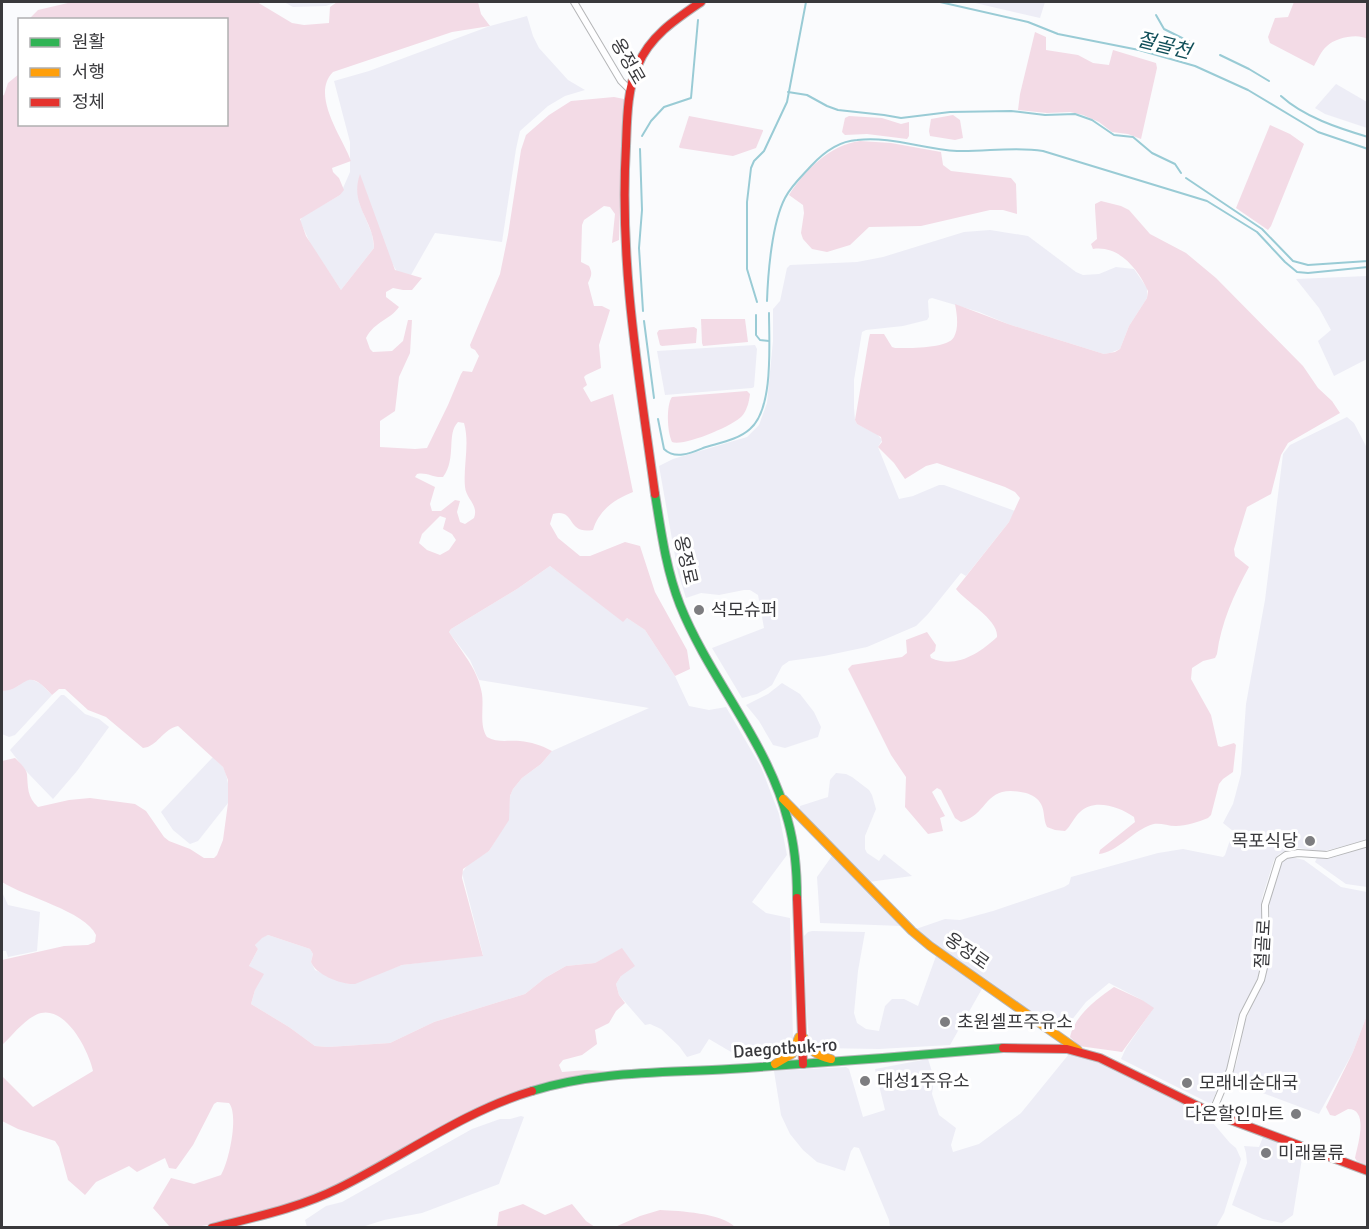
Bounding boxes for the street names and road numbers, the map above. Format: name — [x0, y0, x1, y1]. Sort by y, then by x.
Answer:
street label: 옹정로 — [606, 34, 650, 88]
street label: 옹정로 — [670, 533, 702, 587]
street label: 절골로 — [1251, 919, 1275, 969]
street label: 옹정로 — [940, 928, 994, 974]
street label: Daegotbuk-ro — [732, 1033, 838, 1063]

